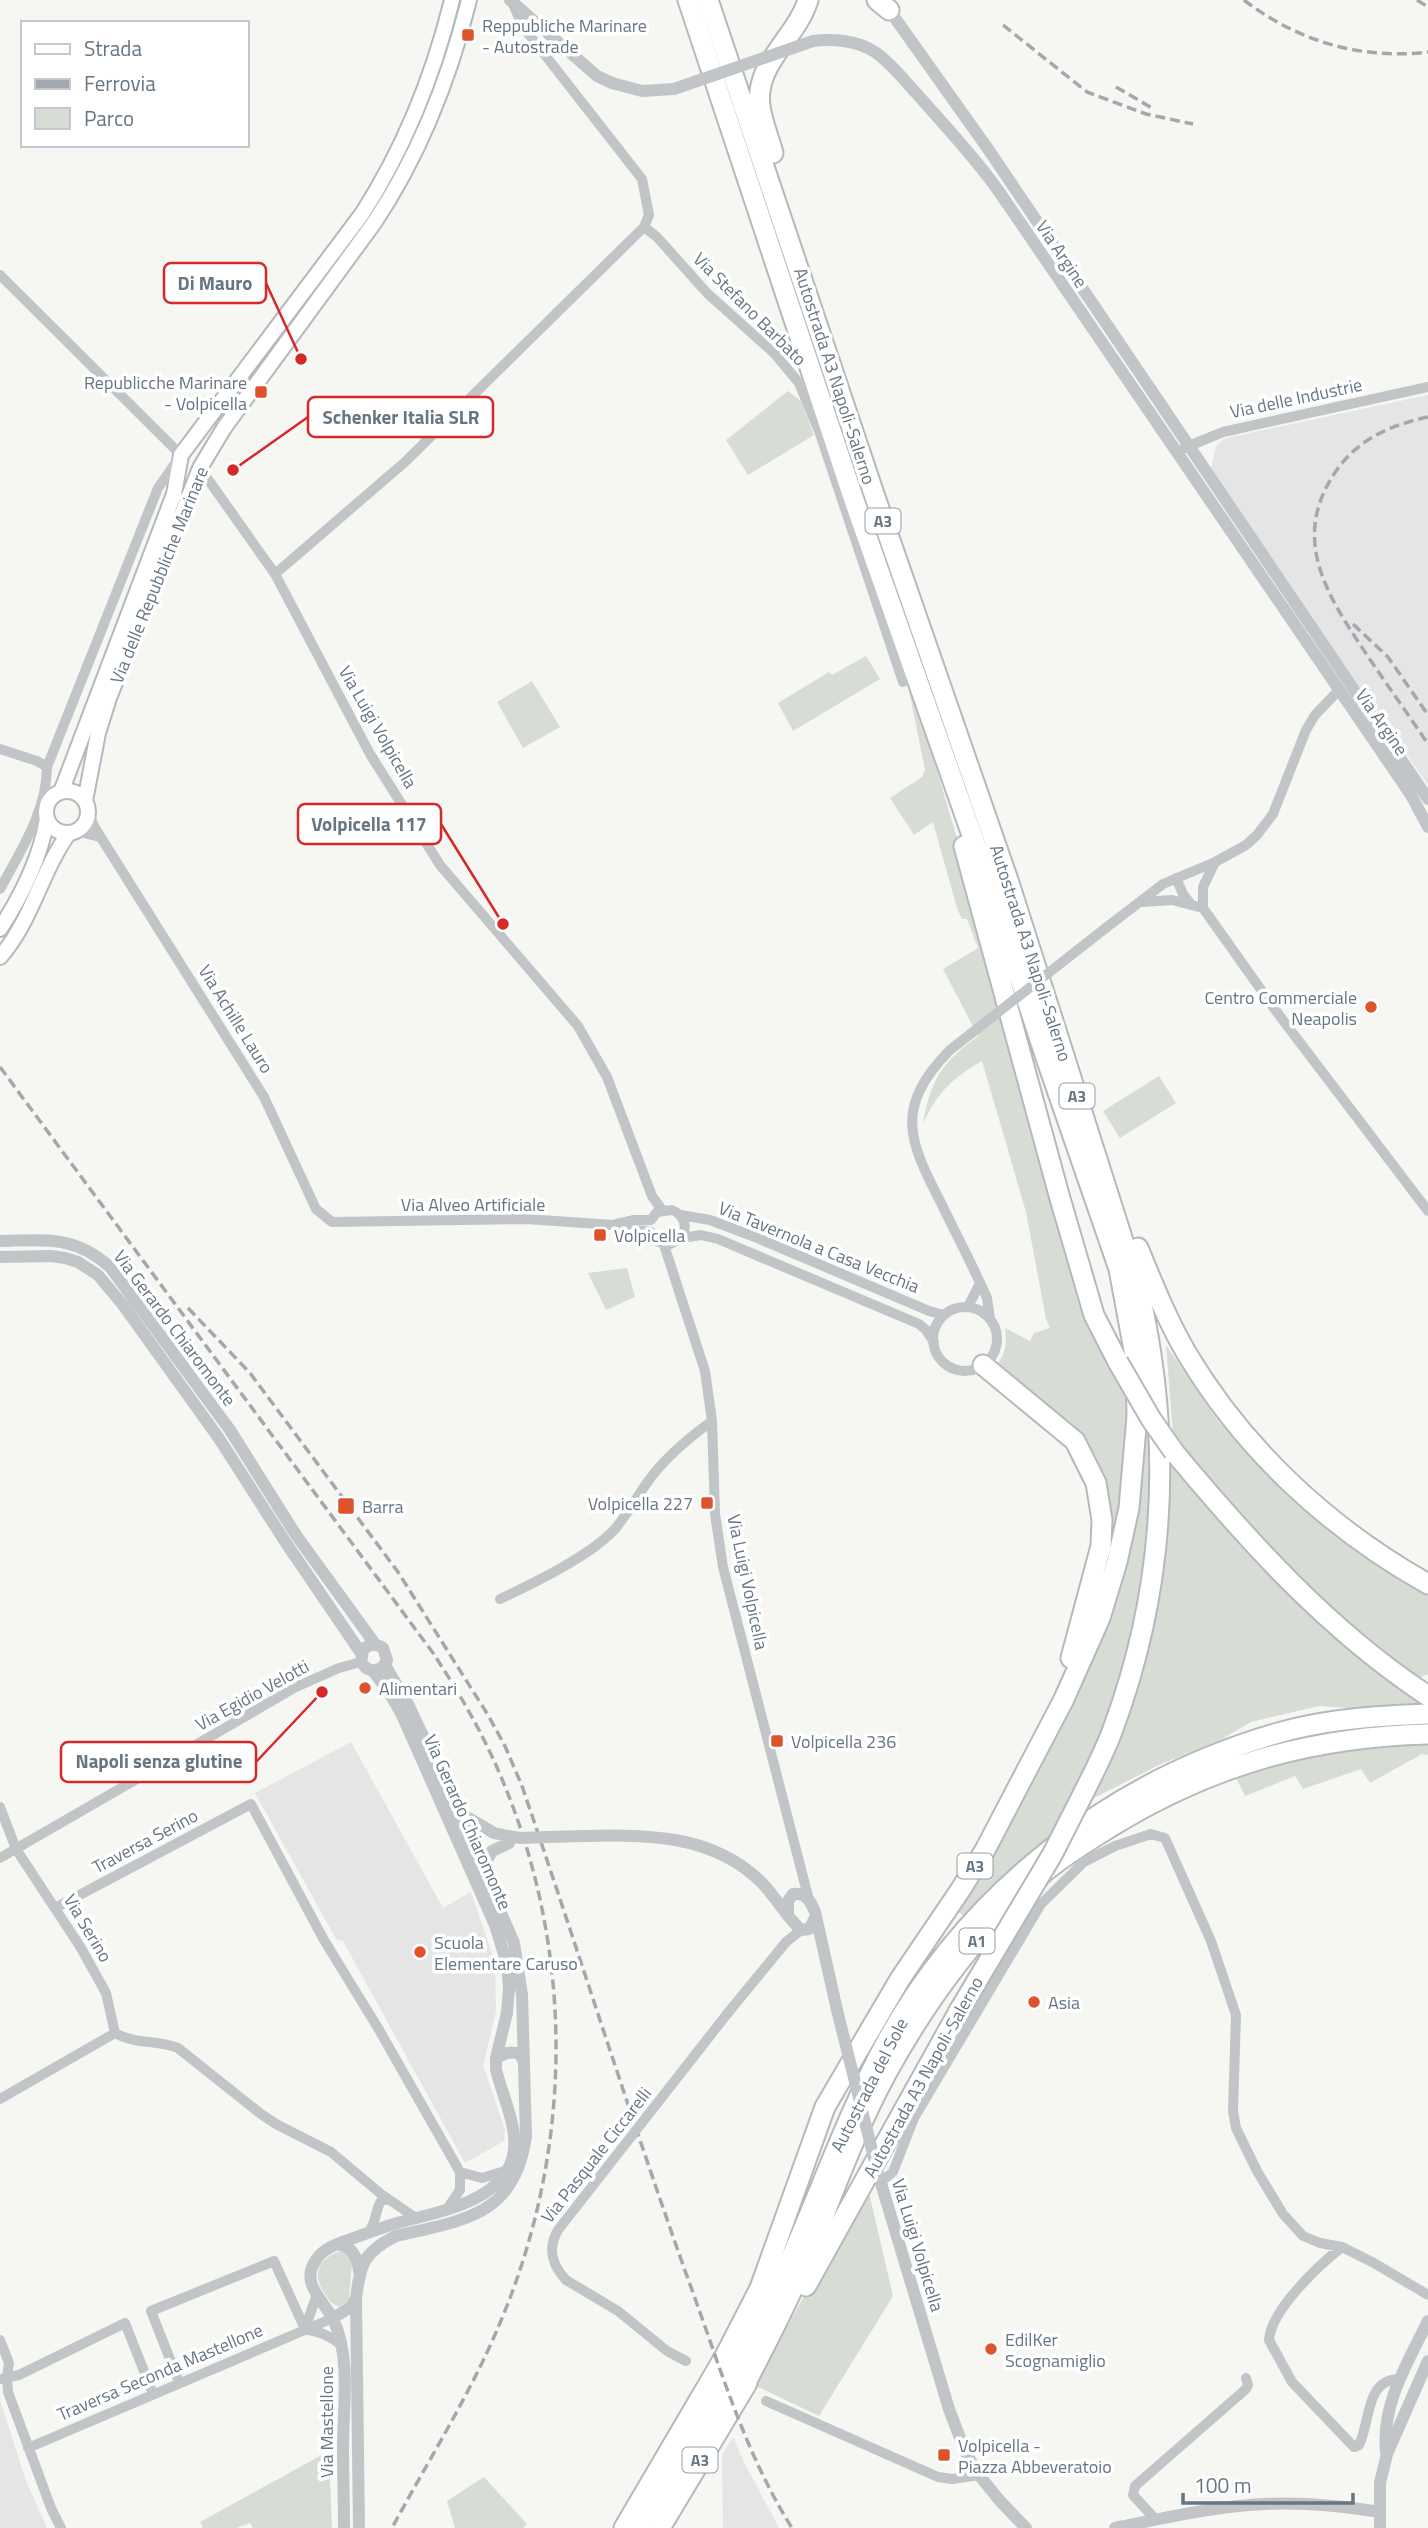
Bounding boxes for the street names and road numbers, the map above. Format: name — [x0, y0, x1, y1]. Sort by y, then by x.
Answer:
street label: Via Argine — [1030, 215, 1094, 293]
street label: Via Stefano Barbato — [687, 246, 813, 372]
street label: Autostrada A3 Napoli-Salerno — [787, 264, 883, 488]
street label: Via delle Industrie — [1227, 371, 1365, 425]
street label: Via delle Repubbliche Marinare — [103, 462, 215, 688]
road number: A3 — [866, 508, 900, 534]
street label: Via Luigi Volpicella — [332, 661, 424, 793]
street label: Via Argine — [1349, 683, 1415, 761]
street label: Autostrada A3 Napoli-Salerno — [983, 841, 1079, 1065]
street label: Via Achille Lauro — [192, 959, 280, 1079]
road number: A3 — [1060, 1084, 1094, 1108]
street label: Via Alveo Artificiale — [401, 1191, 545, 1218]
street label: Via Tavernola a Casa Vecchia — [714, 1194, 924, 1300]
street label: Via Gerardo Chiaromonte — [107, 1244, 243, 1412]
street label: Via Luigi Volpicella — [720, 1512, 776, 1652]
street label: Via Egidio Velotti — [190, 1653, 314, 1737]
street label: Via Gerardo Chiaromonte — [417, 1730, 519, 1914]
street label: Traversa Serino — [87, 1802, 203, 1880]
road number: A3 — [958, 1854, 992, 1878]
street label: Via Serino — [57, 1889, 119, 1967]
road number: A1 — [960, 1928, 995, 1954]
street label: Autostrada A3 Napoli-Salerno — [856, 1971, 990, 2183]
street label: Autostrada del Sole — [823, 2013, 915, 2157]
street label: Via Pasquale Ciccarelli — [534, 2081, 658, 2229]
street label: Via Luigi Volpicella — [885, 2175, 951, 2315]
street label: Traversa Seconda Mastellone — [53, 2316, 267, 2428]
street label: Via Mastellone — [313, 2366, 340, 2478]
road number: A3 — [682, 2448, 718, 2472]

